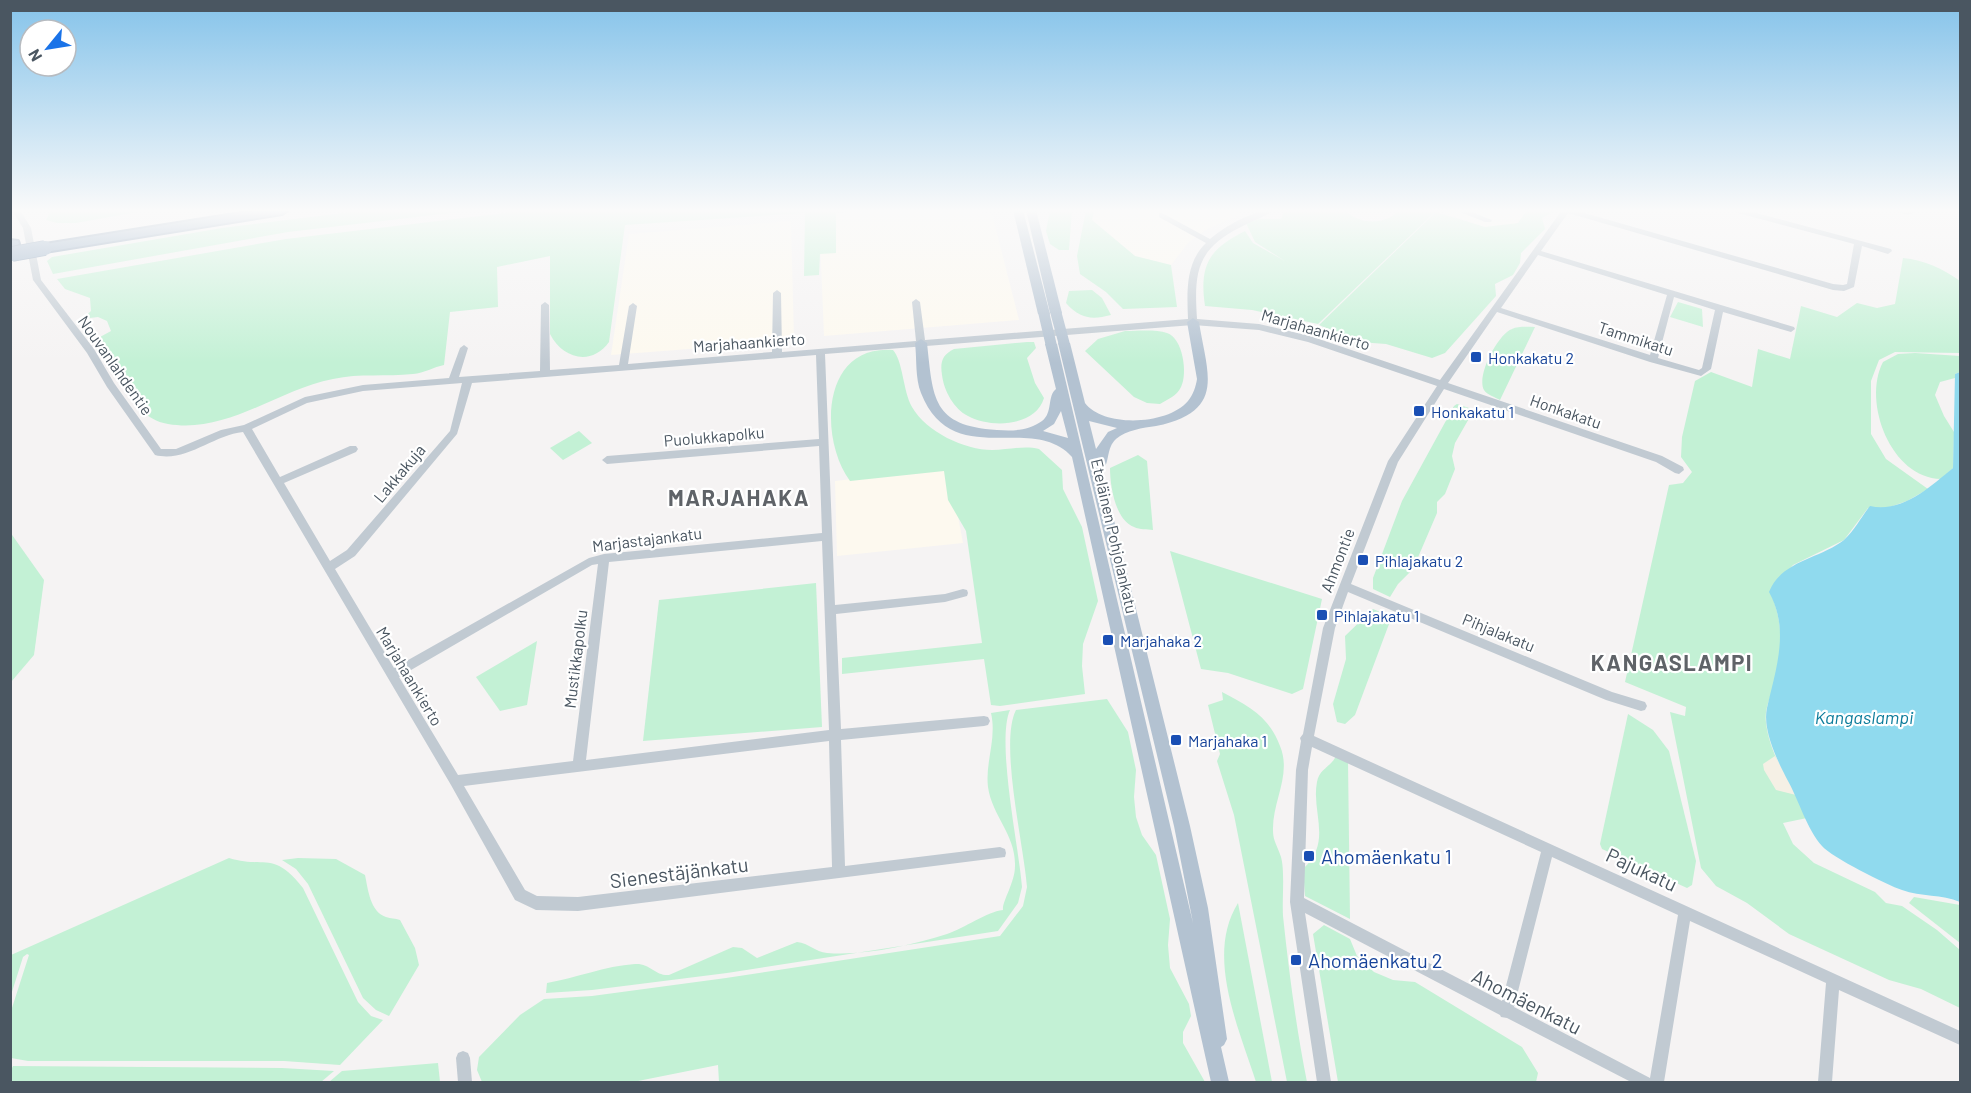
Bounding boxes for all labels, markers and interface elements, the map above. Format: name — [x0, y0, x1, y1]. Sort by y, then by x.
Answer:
north arrow — [18, 18, 78, 78]
text: N — [24, 46, 45, 65]
street label: Marjahaankierto — [1259, 304, 1373, 354]
street label: Nouvanlahdentie — [75, 312, 157, 418]
street label: Tammikatu — [1596, 317, 1676, 359]
street label: Marjahaankierto — [692, 329, 806, 355]
place label: Honkakatu 2 — [1488, 348, 1574, 367]
marker: Honkakatu 2 — [1469, 350, 1483, 364]
street label: Honkakatu — [1528, 390, 1604, 432]
place label: Honkakatu 1 — [1431, 402, 1514, 421]
marker: Honkakatu 1 — [1412, 404, 1426, 418]
street label: Puolukkapolku — [663, 422, 765, 450]
street label: Lakkakuja — [369, 440, 429, 506]
street label: Eteläinen Pohjolankatu — [1088, 457, 1142, 615]
district label: MARJAHAKA — [668, 484, 810, 510]
street label: Marjastajankatu — [591, 523, 703, 555]
street label: Ahmontie — [1316, 525, 1358, 595]
place label: Pihlajakatu 2 — [1375, 551, 1463, 570]
marker: Pihlajakatu 2 — [1356, 553, 1370, 567]
place label: Pihlajakatu 1 — [1334, 606, 1419, 625]
marker: Pihlajakatu 1 — [1315, 608, 1329, 622]
street label: Mustikkapolku — [560, 609, 590, 709]
street label: Pihjalakatu — [1460, 609, 1538, 655]
street label: Marjahaankierto — [373, 623, 447, 729]
place label: Marjahaka 2 — [1120, 631, 1202, 650]
marker: Marjahaka 2 — [1101, 633, 1115, 647]
district label: KANGASLAMPI — [1591, 649, 1753, 675]
water label: Kangaslampi — [1815, 706, 1914, 728]
place label: Marjahaka 1 — [1188, 731, 1267, 750]
marker: Marjahaka 1 — [1169, 733, 1183, 747]
street label: Pajukatu — [1603, 842, 1681, 896]
place label: Ahomäenkatu 1 — [1321, 844, 1452, 868]
marker: Ahomäenkatu 1 — [1302, 849, 1316, 863]
street label: Sienestäjänkatu — [608, 852, 750, 892]
place label: Ahomäenkatu 2 — [1308, 948, 1442, 972]
marker: Ahomäenkatu 2 — [1289, 953, 1303, 967]
street label: Ahomäenkatu — [1468, 963, 1586, 1039]

